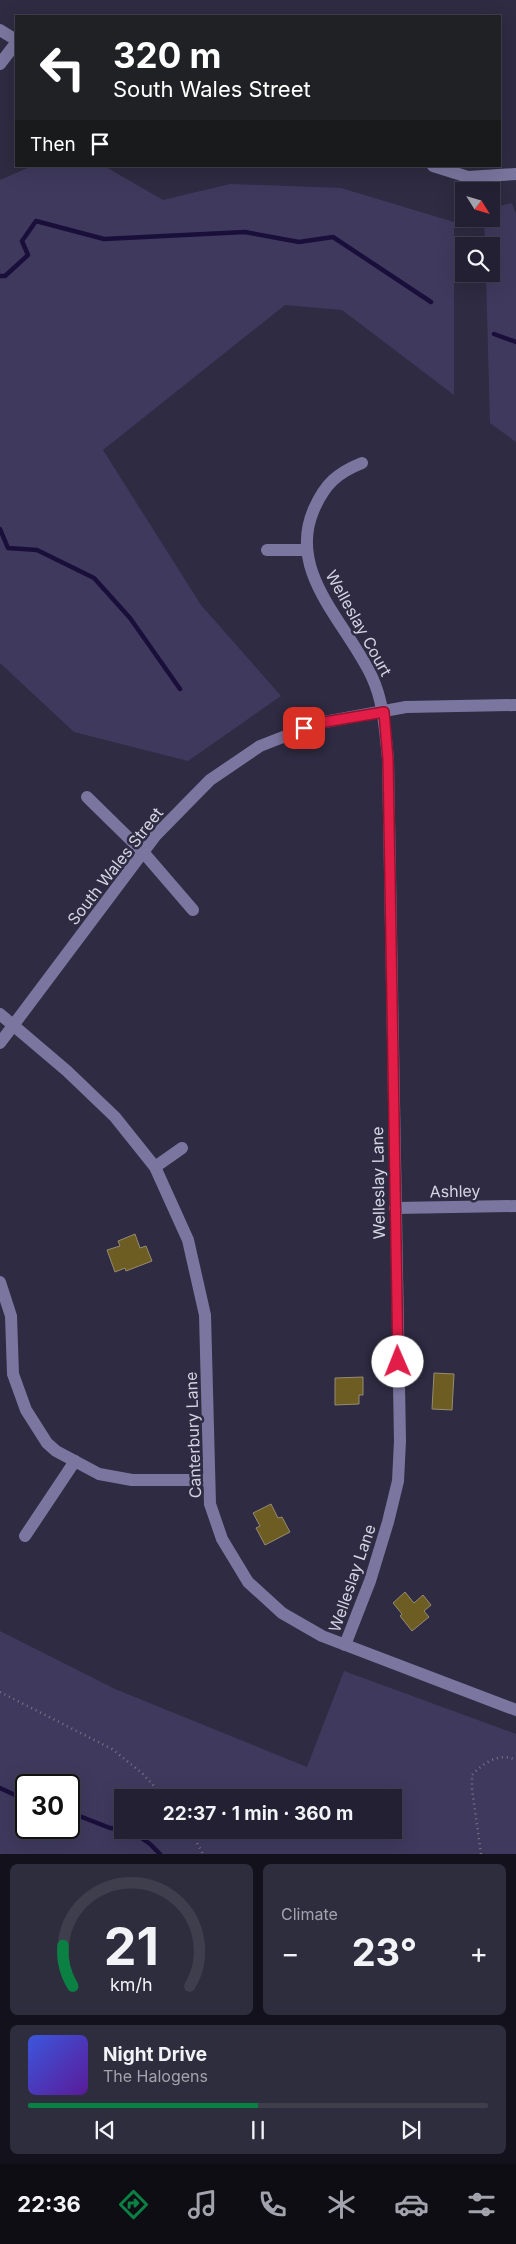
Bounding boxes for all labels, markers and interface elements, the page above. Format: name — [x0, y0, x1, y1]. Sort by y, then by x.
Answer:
text: 320 m — [113, 34, 221, 76]
icon: left — [30, 35, 95, 100]
text: South Wales Street — [113, 76, 311, 102]
icon: arrive — [86, 130, 114, 158]
text: Then — [30, 133, 76, 156]
north arrow — [455, 182, 500, 228]
map controls — [455, 182, 500, 282]
button: search — [455, 237, 500, 282]
street label: Welleslay Court — [322, 566, 396, 680]
pin — [283, 707, 325, 749]
icon: arrive — [290, 714, 318, 742]
street label: South Wales Street — [63, 803, 167, 929]
street label: Welleslay Lane — [367, 1126, 389, 1240]
street label: Ashley — [429, 1181, 481, 1201]
position arrow — [371, 1335, 423, 1387]
street label: Canterbury Lane — [181, 1371, 205, 1499]
street label: Welleslay Lane — [324, 1521, 380, 1635]
speed limit sign: 30 — [15, 1774, 80, 1839]
text: 22:37 · 1 min · 360 m — [163, 1802, 353, 1825]
text: Climate — [281, 1904, 338, 1924]
text: 21 — [104, 1915, 159, 1978]
text: 23° — [352, 1929, 417, 1975]
text: − — [281, 1936, 300, 1970]
text: + — [469, 1936, 488, 1970]
text: km/h — [110, 1974, 153, 1995]
text: Night Drive — [103, 2043, 207, 2066]
text: The Halogens — [103, 2066, 208, 2086]
icon: previous — [91, 2116, 119, 2144]
icon: pause — [244, 2116, 272, 2144]
icon: next — [397, 2116, 425, 2144]
icon: directions — [116, 2187, 151, 2222]
icon: music — [185, 2187, 220, 2222]
icon: phone — [255, 2187, 290, 2222]
icon: climate — [324, 2187, 359, 2222]
icon: car — [394, 2187, 429, 2222]
icon: filters — [464, 2187, 499, 2222]
text: 22:36 — [17, 2191, 81, 2217]

